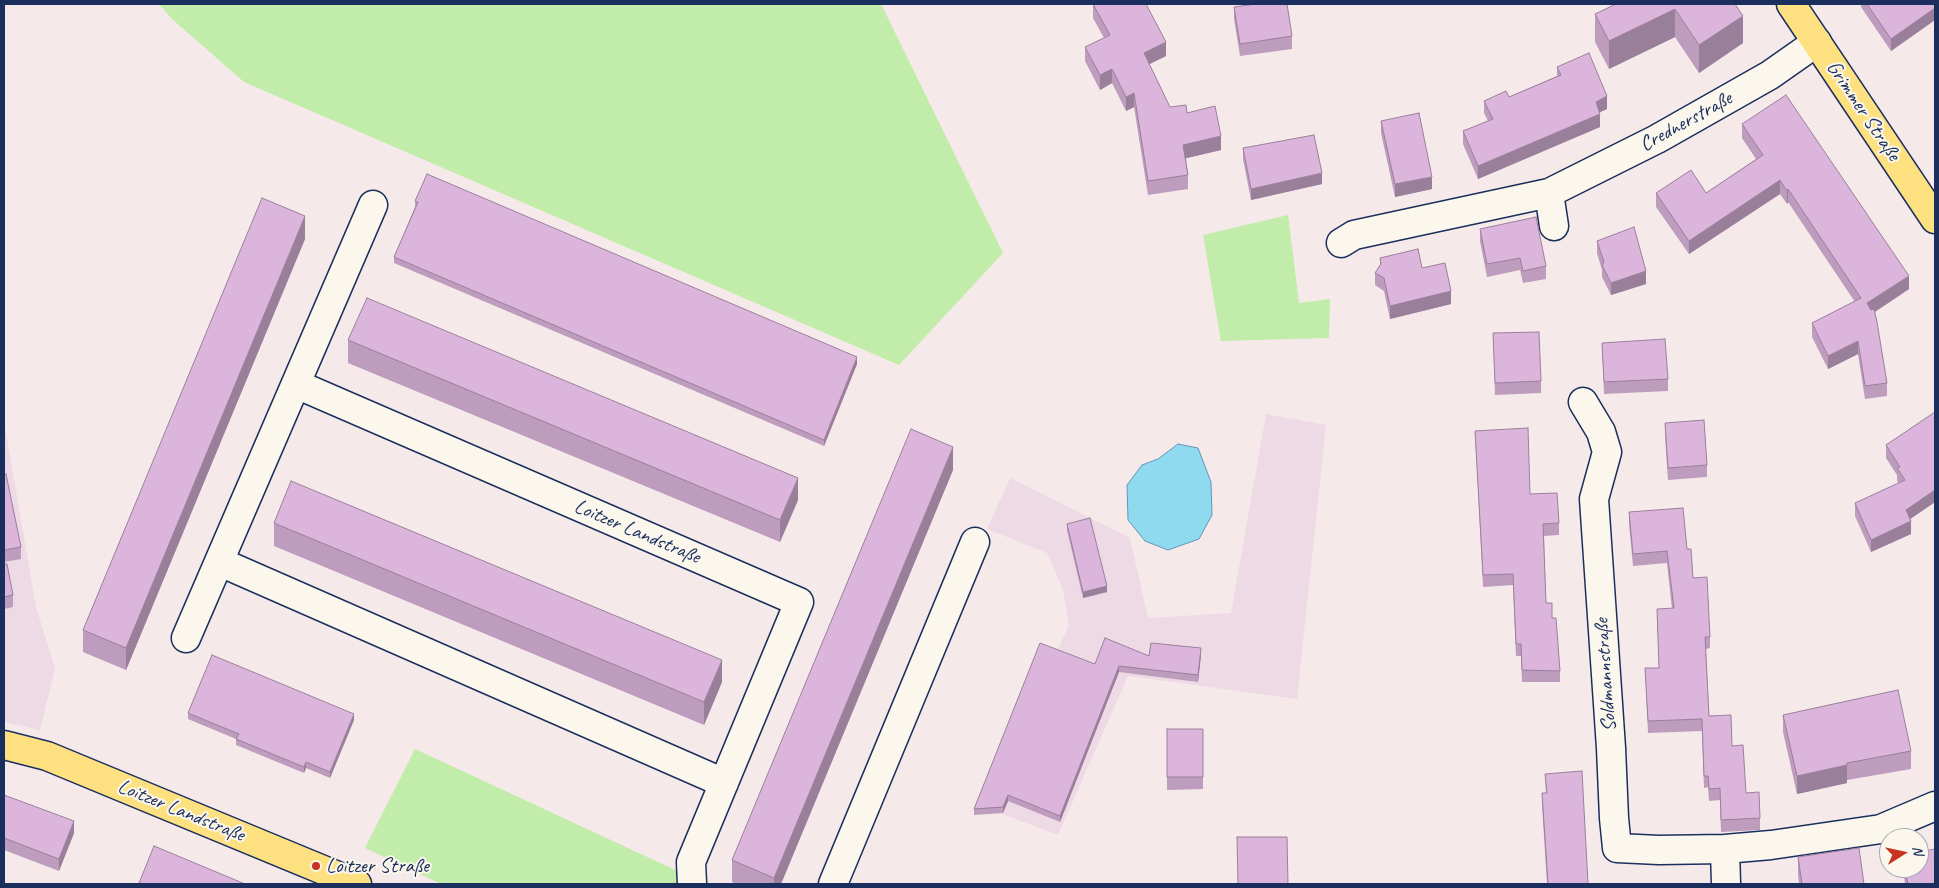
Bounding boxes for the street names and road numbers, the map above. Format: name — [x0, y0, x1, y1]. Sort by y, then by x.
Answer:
street label: Grimmer Straße — [1820, 56, 1906, 166]
street label: Crednerstraße — [1635, 86, 1737, 158]
street label: Loitzer Landstraße — [570, 494, 704, 570]
street label: Soldmannstraße — [1589, 617, 1623, 733]
street label: Loitzer Landstraße — [114, 774, 248, 848]

